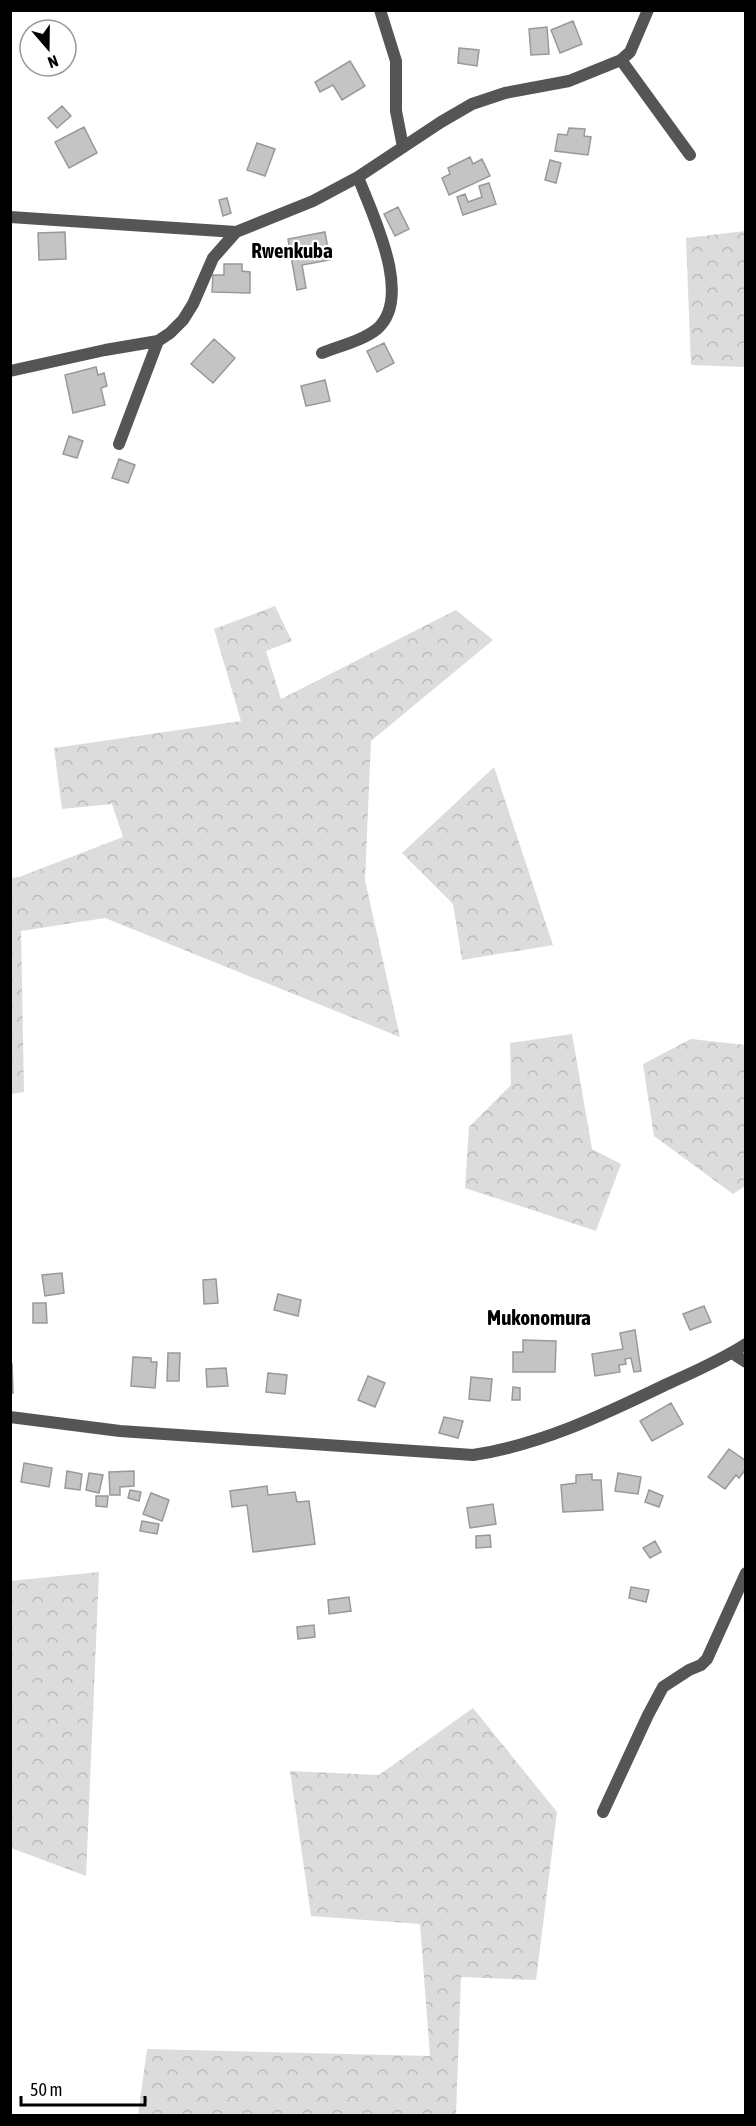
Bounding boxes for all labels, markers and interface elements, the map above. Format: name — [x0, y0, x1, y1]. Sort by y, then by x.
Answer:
north arrow — [18, 18, 78, 78]
text: N — [46, 52, 61, 72]
district label: Rwenkuba — [251, 238, 333, 262]
district label: Mukonomura — [487, 1305, 591, 1329]
scale bar — [21, 2069, 146, 2107]
text: 50 m — [30, 2079, 62, 2100]

